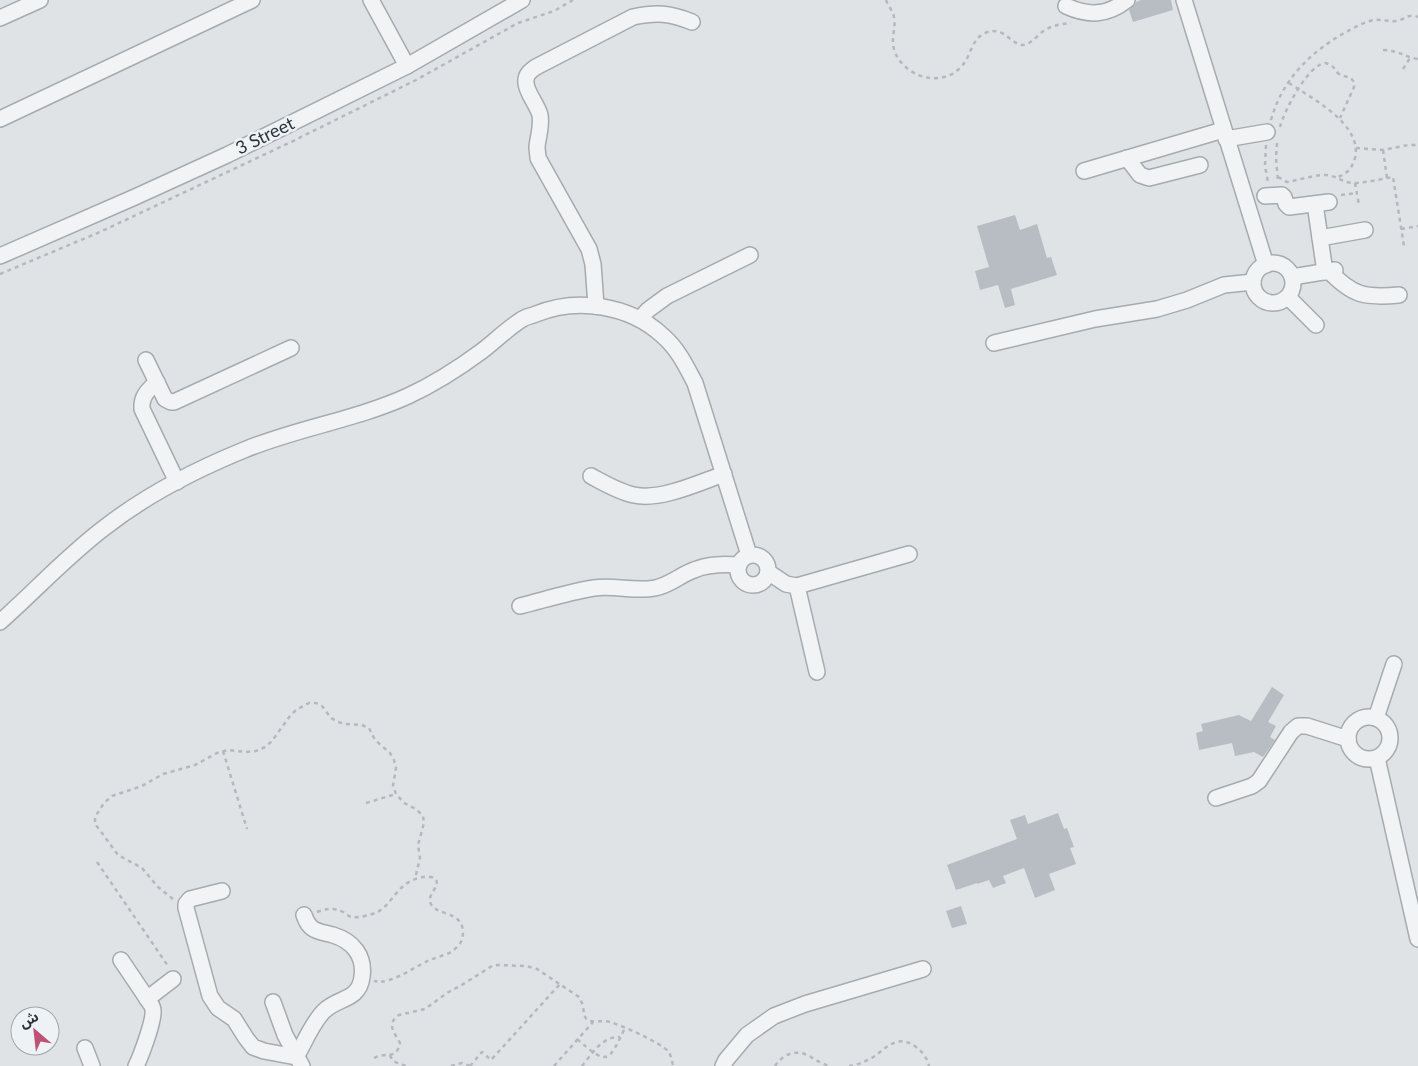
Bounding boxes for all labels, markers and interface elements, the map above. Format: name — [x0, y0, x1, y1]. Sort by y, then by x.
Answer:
street label: 3 Street — [232, 111, 298, 159]
north arrow — [10, 1006, 60, 1056]
text: ش — [16, 1007, 41, 1031]

